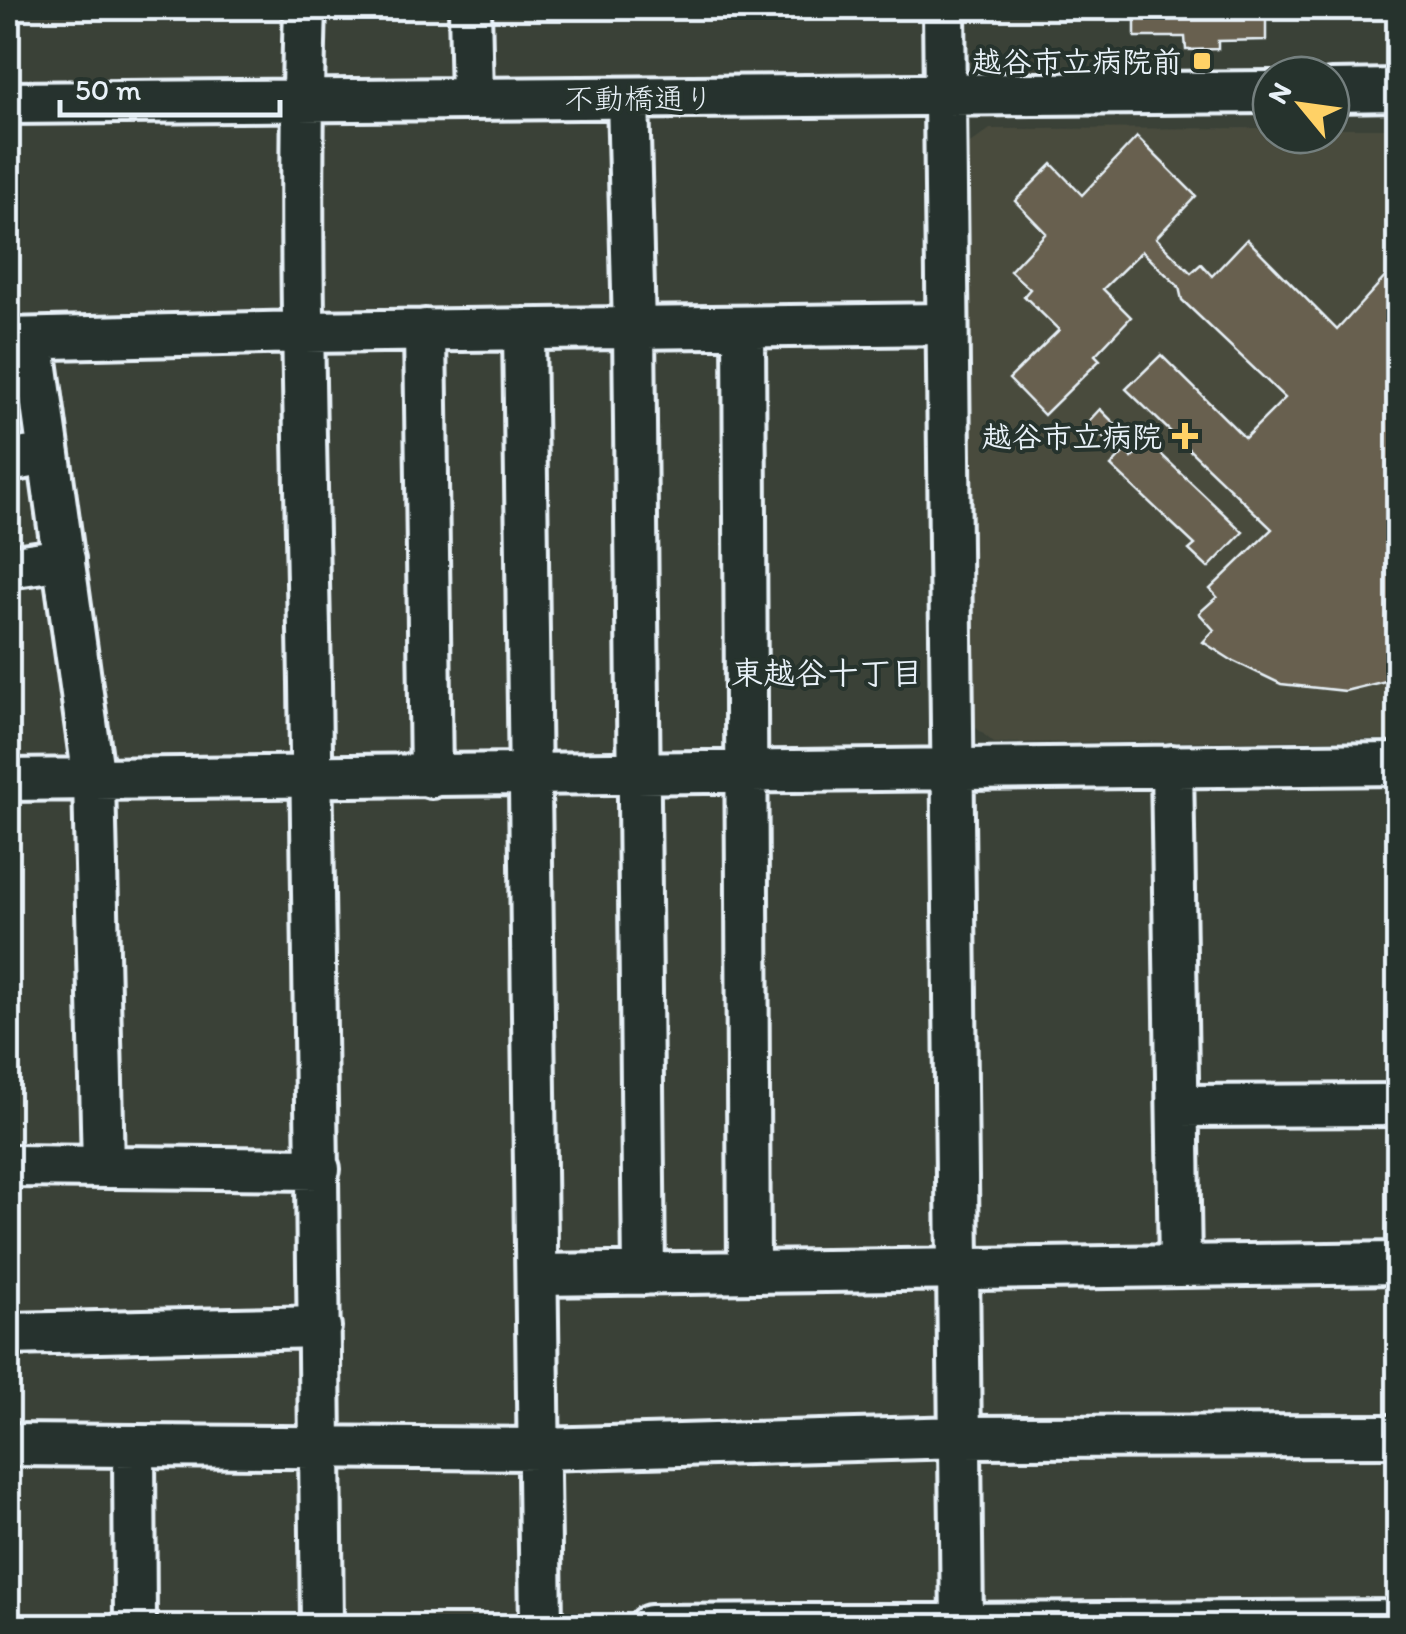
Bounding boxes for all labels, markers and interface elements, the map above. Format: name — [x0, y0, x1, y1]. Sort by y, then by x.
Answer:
place label: 越谷市立病院前 — [972, 43, 1182, 80]
marker: 越谷市立病院前 — [1191, 50, 1213, 72]
scale bar — [60, 55, 280, 117]
north arrow — [1251, 55, 1351, 155]
text: 50 m — [75, 71, 141, 108]
text: N — [1260, 76, 1299, 109]
street label: 不動橋通り — [564, 80, 714, 117]
place label: 越谷市立病院 — [982, 418, 1162, 455]
marker: 越谷市立病院 — [1172, 423, 1198, 449]
district label: 東越谷十丁目 — [731, 654, 923, 692]

